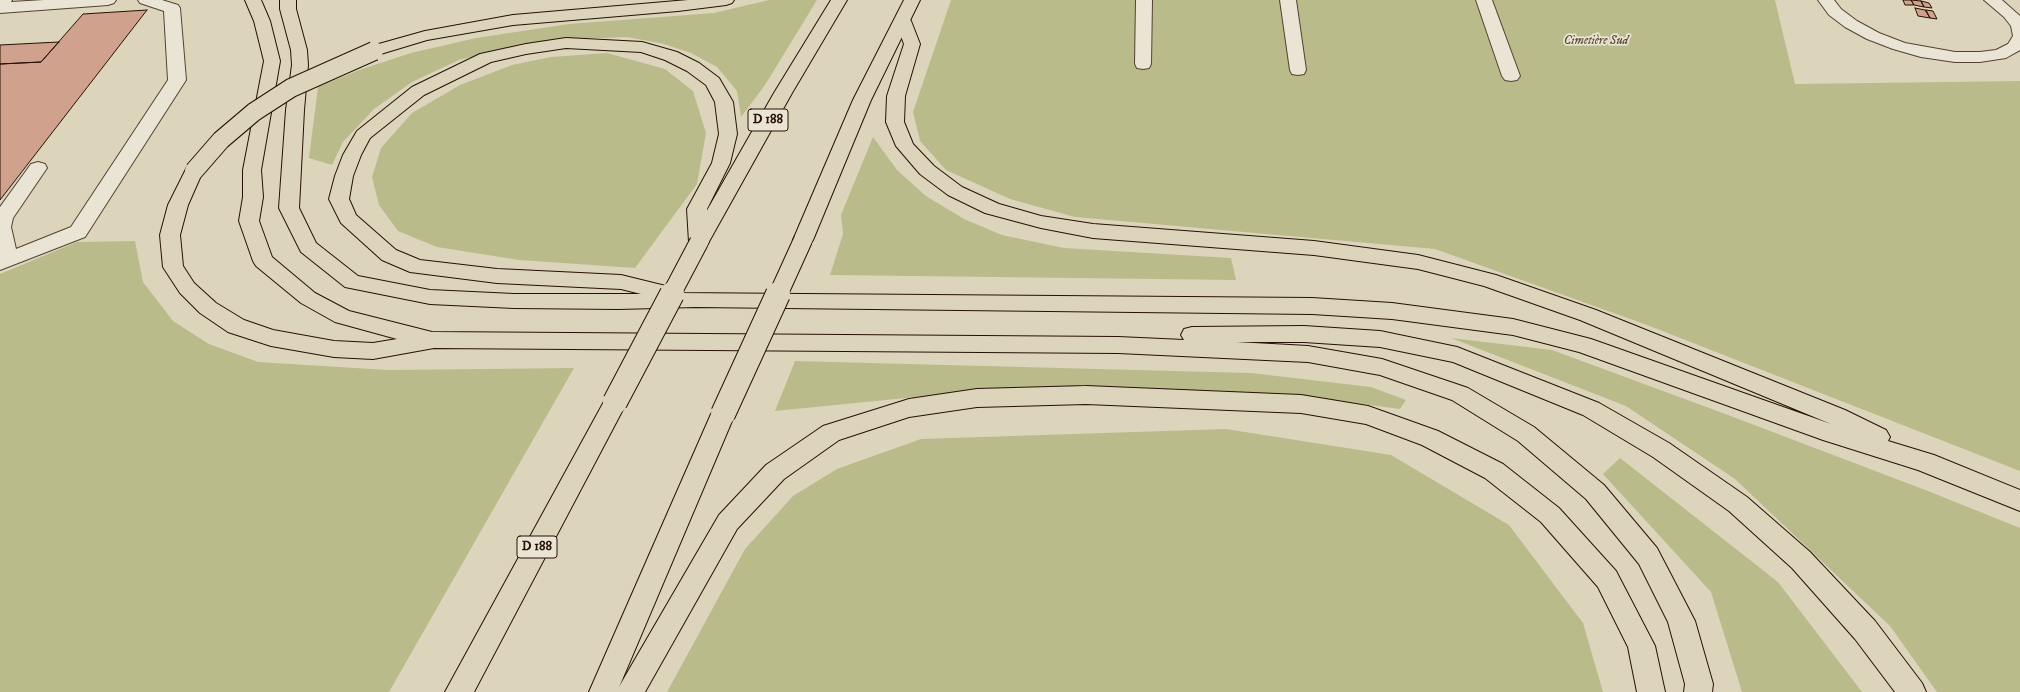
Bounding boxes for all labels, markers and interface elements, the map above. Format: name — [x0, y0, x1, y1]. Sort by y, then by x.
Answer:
park label: Cimetière Sud — [1564, 35, 1628, 49]
road number: D 188 — [748, 109, 788, 131]
road number: D 188 — [517, 536, 557, 558]

